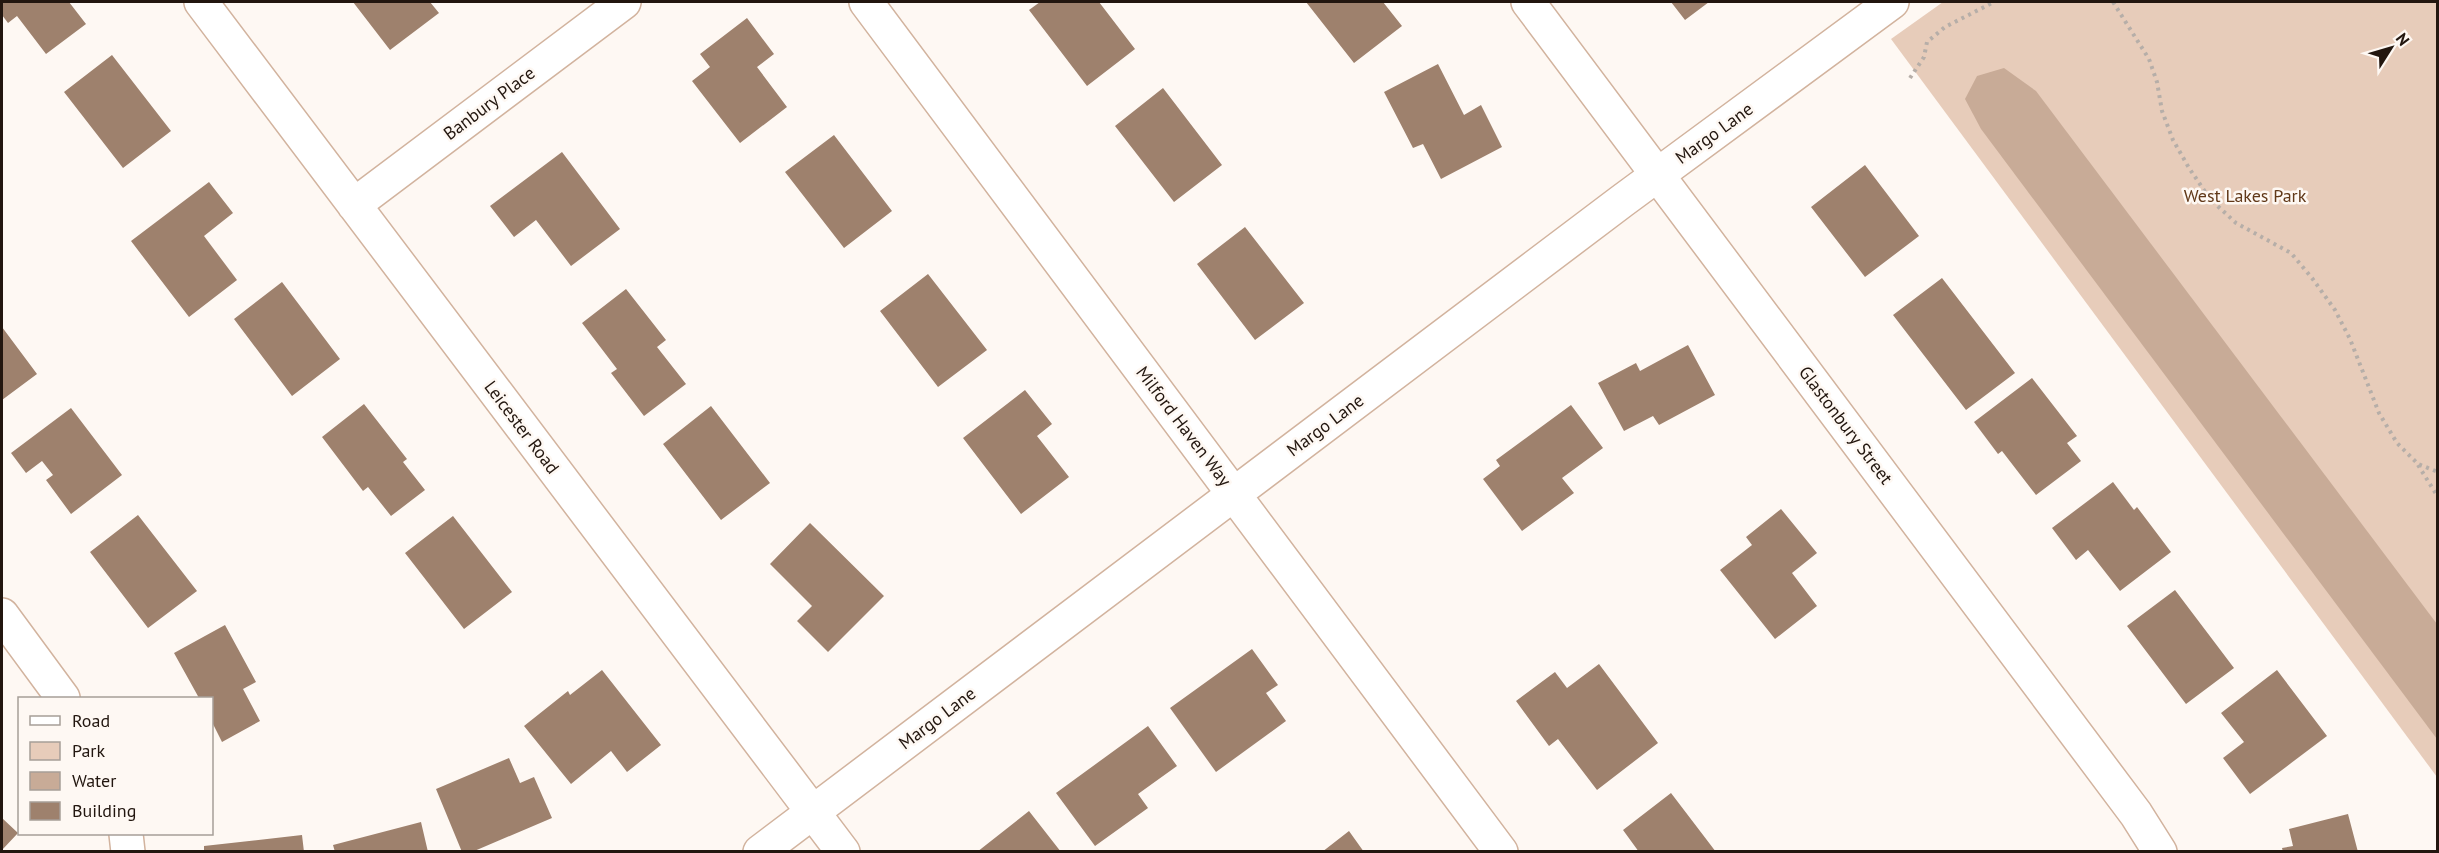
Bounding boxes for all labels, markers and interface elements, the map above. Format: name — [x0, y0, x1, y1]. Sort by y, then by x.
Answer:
north arrow — [2361, 18, 2421, 78]
text: N — [2392, 29, 2414, 49]
street label: Banbury Place — [439, 61, 539, 145]
street label: Margo Lane — [1671, 97, 1757, 169]
park label: West Lakes Park — [2184, 184, 2307, 207]
street label: Milford Haven Way — [1131, 361, 1237, 491]
street label: Glastonbury Street — [1794, 361, 1898, 489]
street label: Leicester Road — [479, 376, 565, 478]
street label: Margo Lane — [1282, 389, 1368, 461]
street label: Margo Lane — [894, 682, 980, 754]
legend — [18, 697, 213, 835]
text: Road — [72, 709, 110, 732]
text: Park — [72, 739, 105, 762]
text: Water — [72, 769, 116, 792]
text: Building — [72, 799, 136, 822]

